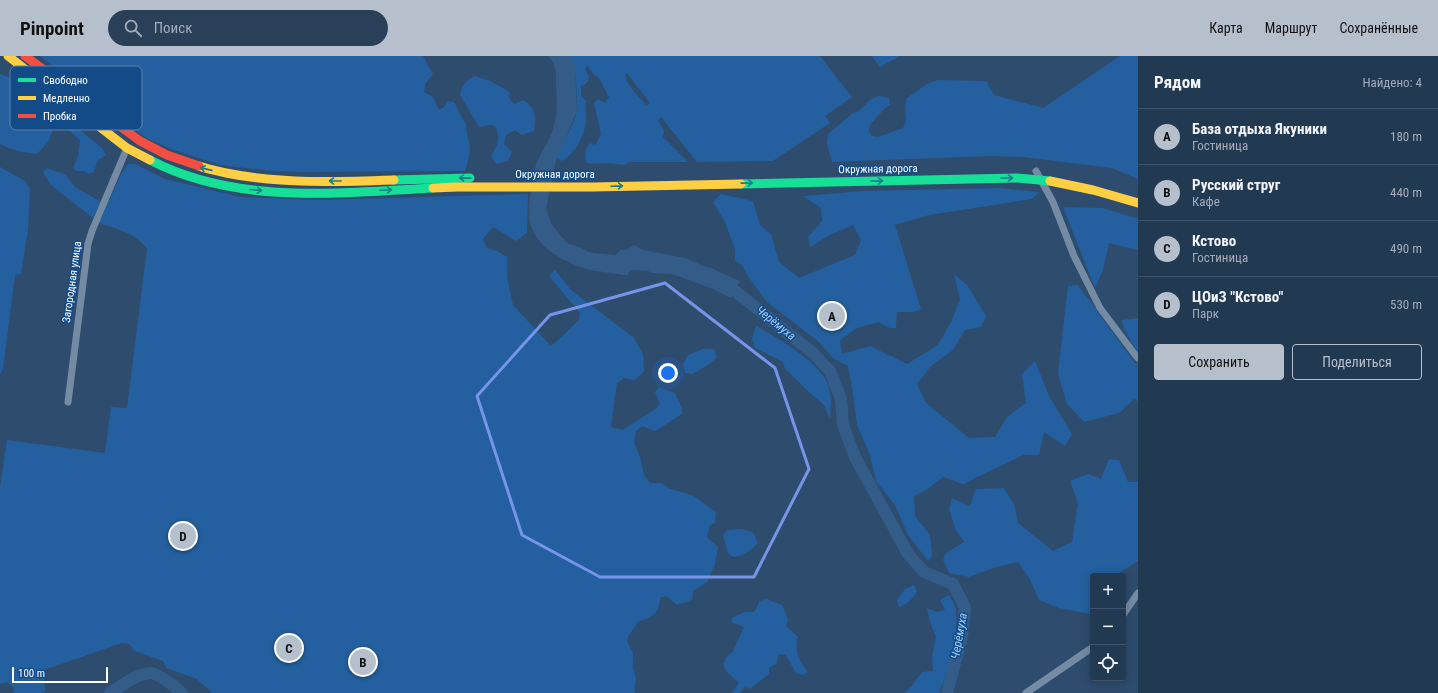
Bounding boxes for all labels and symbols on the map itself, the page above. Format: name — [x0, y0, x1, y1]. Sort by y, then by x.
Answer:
legend — [10, 66, 142, 130]
text: Свободно — [43, 74, 88, 87]
text: Медленно — [43, 92, 90, 105]
text: Пробка — [43, 110, 77, 123]
street label: Окружная дорога — [838, 162, 918, 176]
one-way arrow — [200, 164, 213, 172]
street label: Окружная дорога — [515, 168, 595, 181]
one-way arrow — [459, 174, 472, 182]
one-way arrow — [1000, 174, 1013, 182]
one-way arrow — [329, 177, 342, 185]
one-way arrow — [870, 177, 883, 185]
one-way arrow — [740, 179, 753, 187]
one-way arrow — [610, 182, 623, 190]
one-way arrow — [249, 186, 262, 194]
one-way arrow — [379, 187, 392, 194]
street label: Загородная улица — [60, 240, 84, 324]
pin: A — [819, 301, 845, 331]
water label: Черёмуха — [753, 303, 799, 343]
your location — [658, 363, 678, 383]
pin: D — [170, 521, 196, 551]
water label: Черёмуха — [948, 612, 970, 660]
pin: C — [276, 633, 302, 663]
pin: B — [350, 647, 376, 677]
scale bar — [12, 665, 108, 684]

